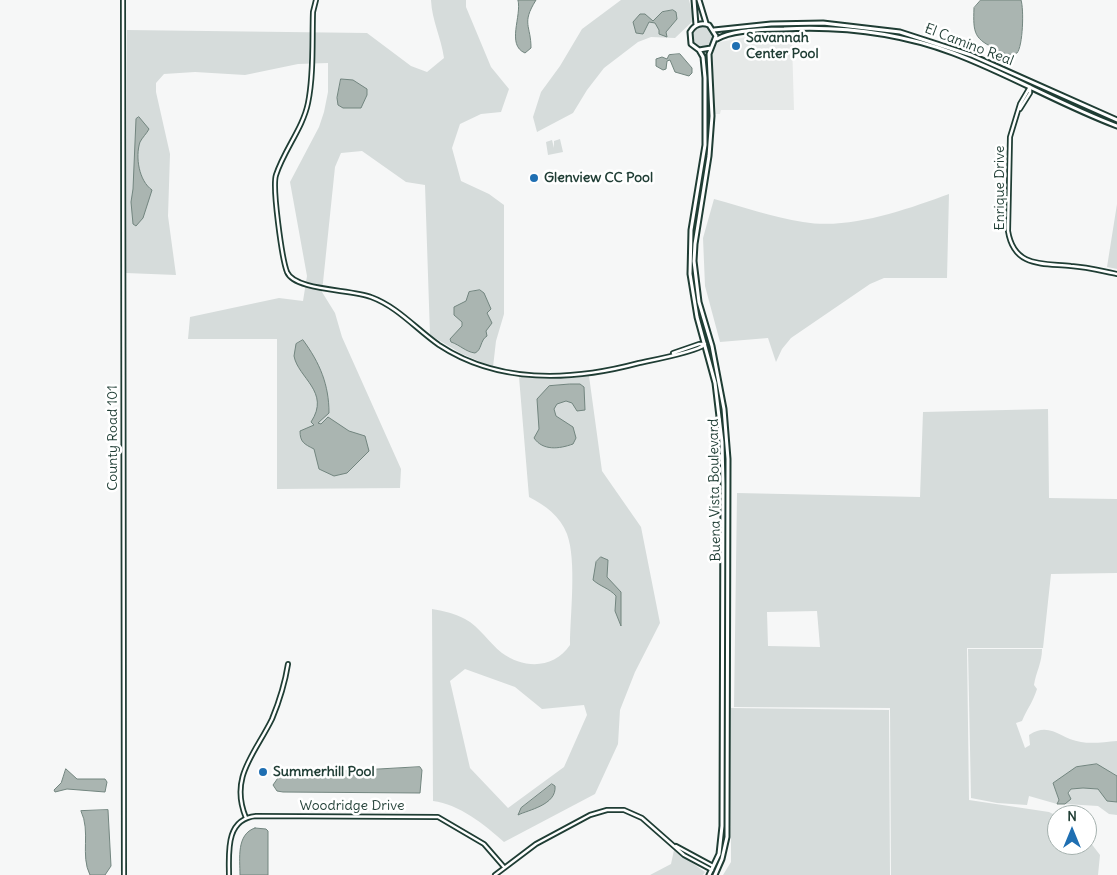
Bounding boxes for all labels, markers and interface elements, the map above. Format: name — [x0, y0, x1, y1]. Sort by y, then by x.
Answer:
street label: El Camino Real — [922, 20, 1016, 70]
place label: Savannah Center Pool — [746, 30, 819, 62]
marker: Savannah Center Pool — [730, 40, 742, 52]
street label: Enrique Drive — [992, 146, 1008, 230]
place label: Glenview CC Pool — [544, 170, 653, 186]
marker: Glenview CC Pool — [528, 172, 540, 184]
street label: County Road 101 — [105, 385, 121, 491]
street label: Buena Vista Boulevard — [705, 418, 725, 562]
place label: Summerhill Pool — [273, 764, 375, 780]
marker: Summerhill Pool — [257, 766, 269, 778]
street label: Woodridge Drive — [299, 798, 405, 814]
north arrow — [1047, 805, 1097, 855]
text: N — [1067, 807, 1077, 825]

